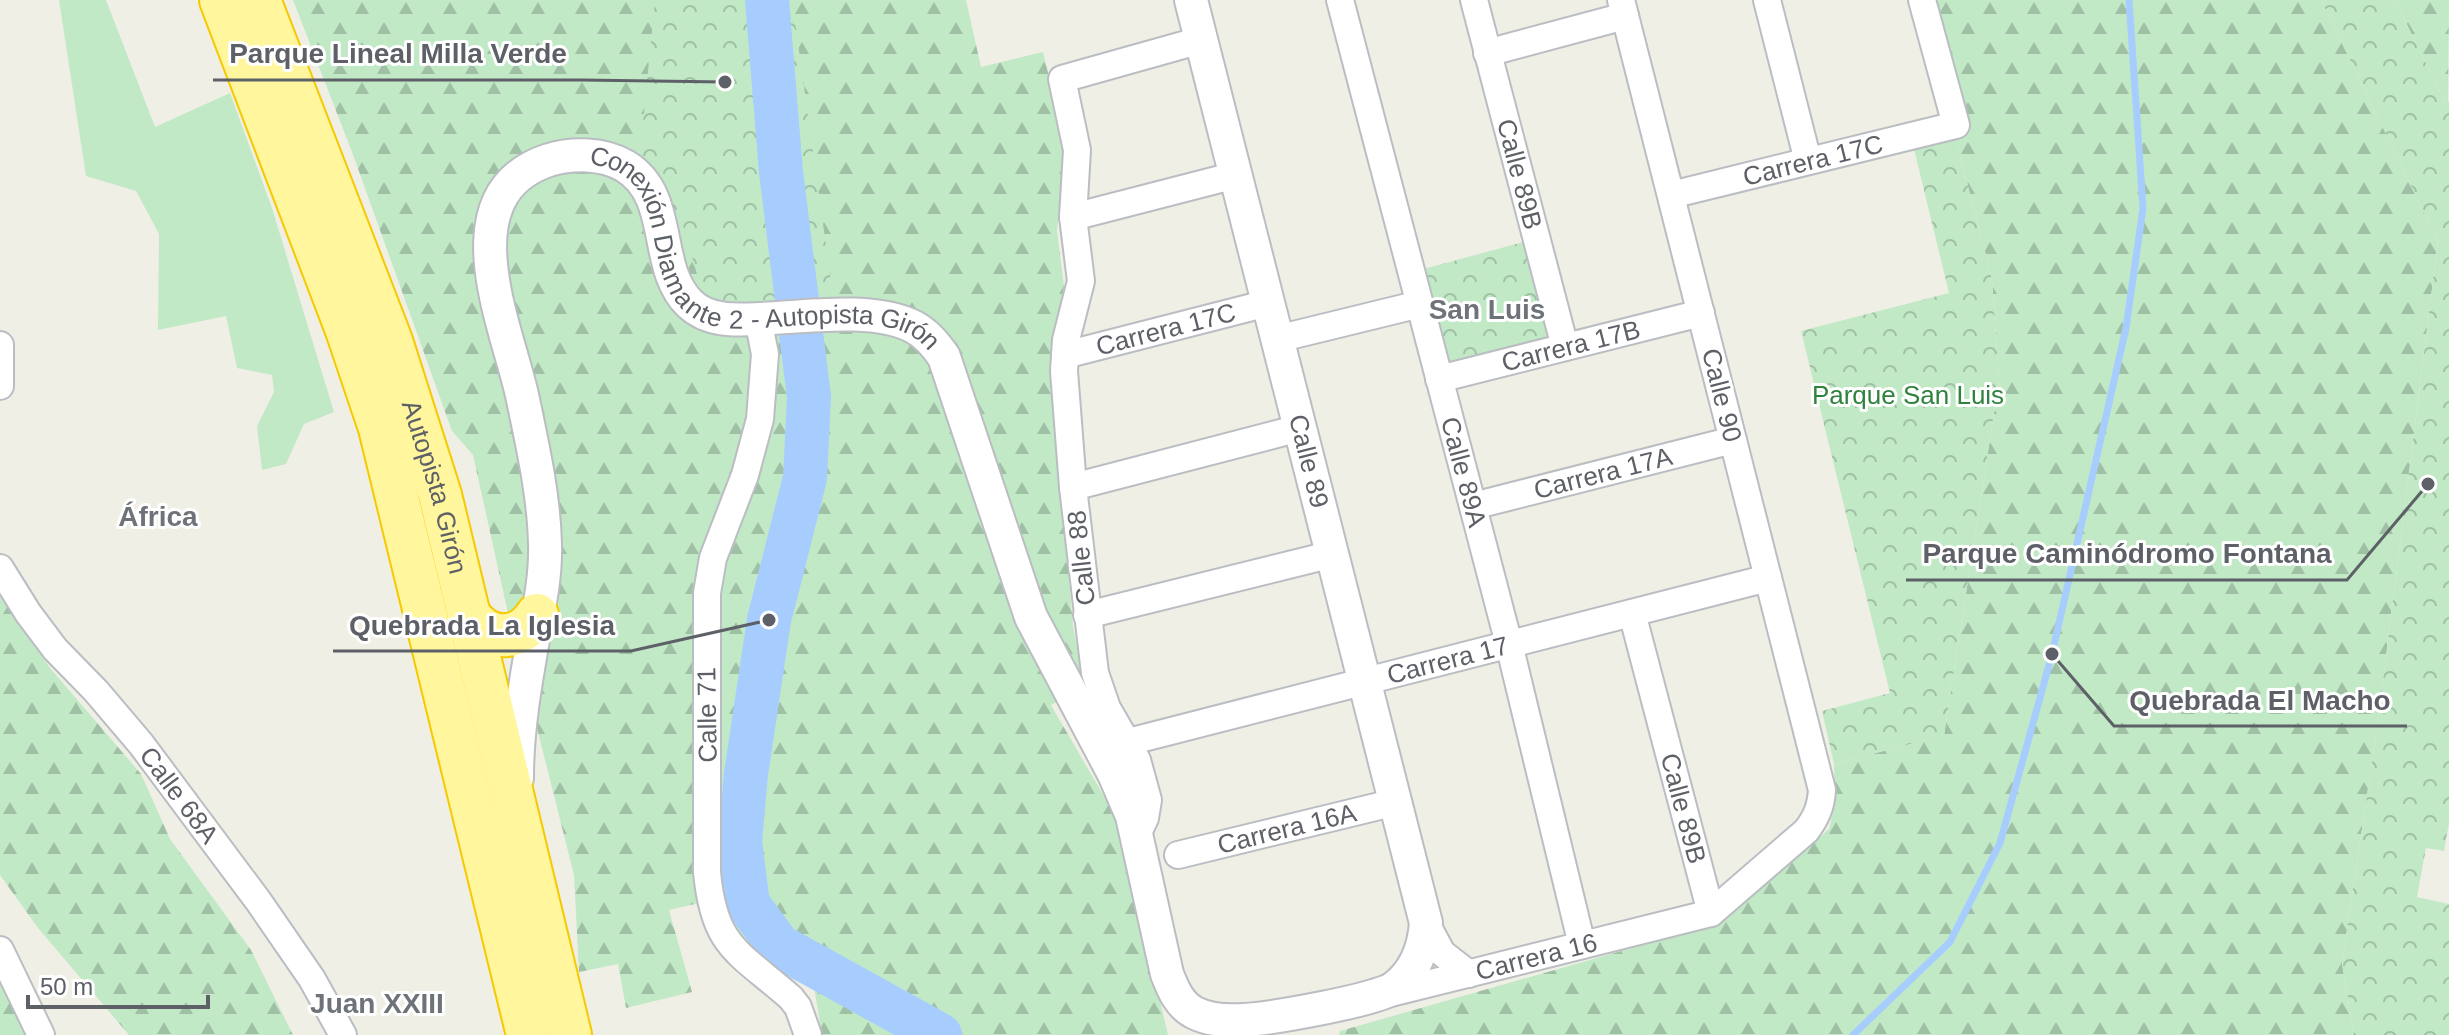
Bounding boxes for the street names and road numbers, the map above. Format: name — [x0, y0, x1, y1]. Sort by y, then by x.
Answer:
street label: Calle 89B — [1491, 116, 1548, 232]
street label: Carrera 17C — [1740, 129, 1886, 192]
street label: Conexión Diamante 2 - Autopista Girón — [588, 140, 947, 356]
street label: Carrera 17C — [1093, 297, 1239, 361]
street label: Carrera 17B — [1499, 314, 1643, 378]
street label: Calle 90 — [1696, 345, 1748, 445]
street label: Autopista Girón — [396, 396, 473, 577]
street label: Calle 89 — [1283, 411, 1335, 511]
street label: Calle 89A — [1435, 414, 1493, 531]
street label: Carrera 17A — [1531, 441, 1676, 505]
street label: Calle 88 — [1061, 509, 1101, 607]
street label: Carrera 17 — [1384, 630, 1512, 690]
street label: Calle 71 — [691, 667, 723, 763]
street label: Calle 68A — [133, 741, 225, 850]
street label: Calle 89B — [1655, 750, 1712, 867]
street label: Carrera 16A — [1214, 797, 1360, 860]
street label: Carrera 16 — [1472, 927, 1600, 986]

